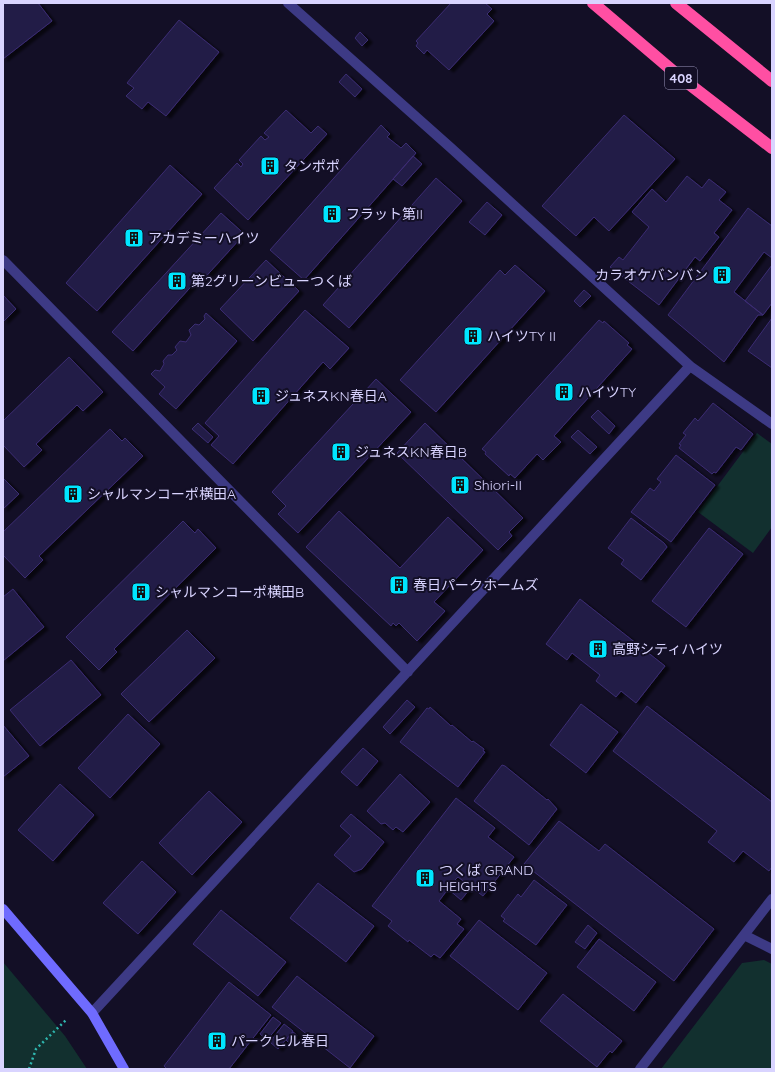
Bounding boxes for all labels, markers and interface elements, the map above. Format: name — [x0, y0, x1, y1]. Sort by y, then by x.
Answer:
road number: 408 — [665, 67, 697, 89]
building icon: タンポポ — [259, 155, 281, 177]
place label: タンポポ — [284, 157, 340, 175]
building icon: フラット第II — [321, 203, 343, 225]
place label: フラット第II — [346, 205, 423, 223]
building icon: アカデミーハイツ — [123, 227, 145, 249]
place label: アカデミーハイツ — [148, 229, 259, 247]
building icon: カラオケバンバン — [711, 264, 733, 286]
place label: カラオケバンバン — [595, 266, 708, 284]
building icon: 第2グリーンビューつくば — [166, 270, 188, 292]
place label: 第2グリーンビューつくば — [191, 272, 352, 290]
building icon: ハイツTY II — [462, 325, 484, 347]
place label: ハイツTY II — [487, 327, 556, 345]
building icon: ハイツTY — [553, 381, 575, 403]
place label: ハイツTY — [578, 383, 636, 401]
building icon: ジュネスKN春日A — [250, 385, 272, 407]
place label: ジュネスKN春日A — [275, 387, 387, 405]
building icon: ジュネスKN春日B — [330, 441, 352, 463]
place label: ジュネスKN春日B — [355, 443, 467, 461]
building icon: Shiori-II — [449, 474, 471, 496]
place label: Shiori-II — [474, 476, 522, 494]
building icon: シャルマンコーポ横田A — [62, 483, 84, 505]
place label: シャルマンコーポ横田A — [87, 485, 236, 503]
building icon: 春日パークホームズ — [388, 574, 410, 596]
place label: 春日パークホームズ — [413, 576, 539, 594]
building icon: シャルマンコーポ横田B — [130, 581, 152, 603]
place label: シャルマンコーポ横田B — [155, 583, 304, 601]
building icon: 高野シティハイツ — [587, 638, 609, 660]
place label: 高野シティハイツ — [612, 640, 723, 658]
place label: つくば GRAND HEIGHTS — [439, 861, 533, 895]
building icon: つくば GRAND HEIGHTS — [414, 867, 436, 889]
building icon: パークヒル春日 — [206, 1030, 228, 1052]
place label: パークヒル春日 — [231, 1032, 329, 1050]

